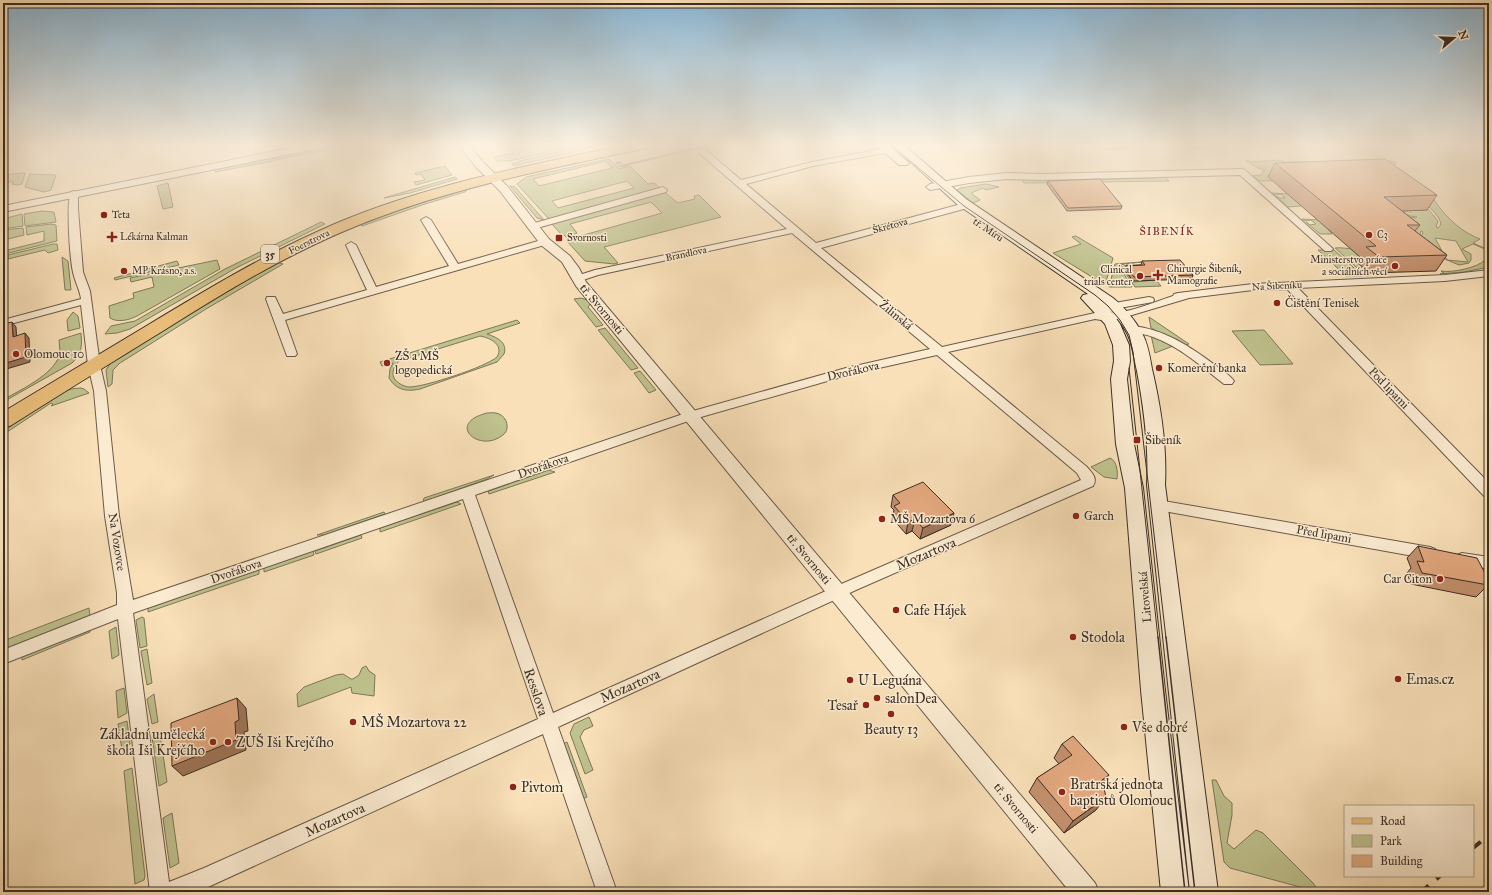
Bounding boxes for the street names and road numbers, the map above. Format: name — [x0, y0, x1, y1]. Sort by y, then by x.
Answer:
street label: Škrétova — [871, 213, 910, 236]
street label: tř. Míru — [971, 216, 1006, 245]
street label: Foerstrova — [286, 227, 332, 257]
street label: Brandlova — [664, 244, 708, 264]
road number: 35 — [261, 245, 279, 263]
street label: Na Šibeníku — [1251, 277, 1303, 293]
street label: tř. Svornosti — [577, 281, 628, 338]
street label: Žilinská — [877, 296, 917, 333]
street label: Dvořákova — [826, 358, 881, 384]
street label: Pod lipami — [1366, 364, 1413, 412]
street label: Dvořákova — [516, 450, 571, 481]
street label: Na Vozovce — [106, 512, 128, 572]
street label: Před lipami — [1295, 522, 1353, 546]
street label: tř. Svornosti — [784, 531, 835, 588]
street label: Mozartova — [893, 534, 959, 574]
street label: Dvořákova — [209, 555, 264, 586]
street label: Litovelská — [1136, 570, 1154, 623]
street label: Mozartova — [597, 665, 663, 707]
street label: Resslova — [520, 666, 552, 718]
street label: tř. Svornosti — [991, 780, 1042, 837]
street label: Mozartova — [302, 799, 368, 841]

